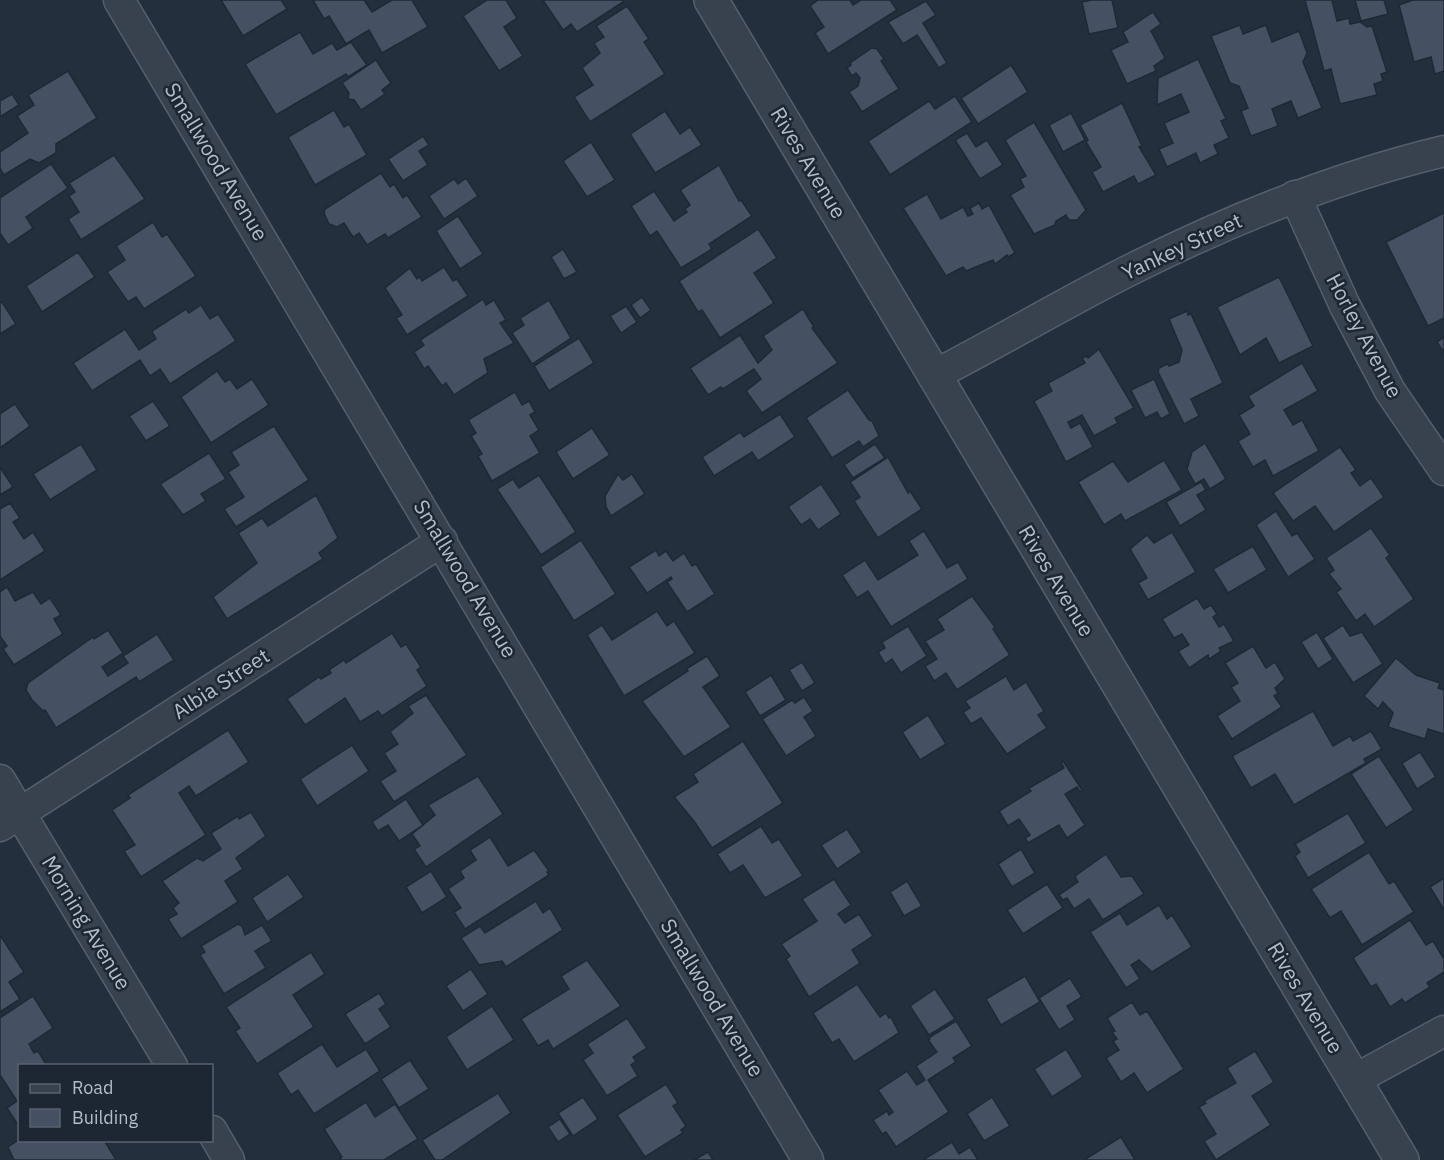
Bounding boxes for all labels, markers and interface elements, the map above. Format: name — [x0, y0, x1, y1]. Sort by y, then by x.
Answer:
street label: Smallwood Avenue — [159, 77, 275, 246]
street label: Rives Avenue — [764, 101, 853, 224]
street label: Yankey Street — [1117, 206, 1246, 286]
street label: Horley Avenue — [1320, 268, 1409, 403]
street label: Smallwood Avenue — [408, 494, 524, 663]
street label: Rives Avenue — [1012, 519, 1101, 642]
street label: Albia Street — [167, 641, 274, 725]
street label: Morning Avenue — [36, 850, 138, 995]
street label: Smallwood Avenue — [655, 913, 771, 1082]
street label: Rives Avenue — [1261, 936, 1350, 1059]
legend — [18, 1064, 213, 1142]
text: Road — [72, 1076, 113, 1099]
text: Building — [72, 1106, 139, 1129]

